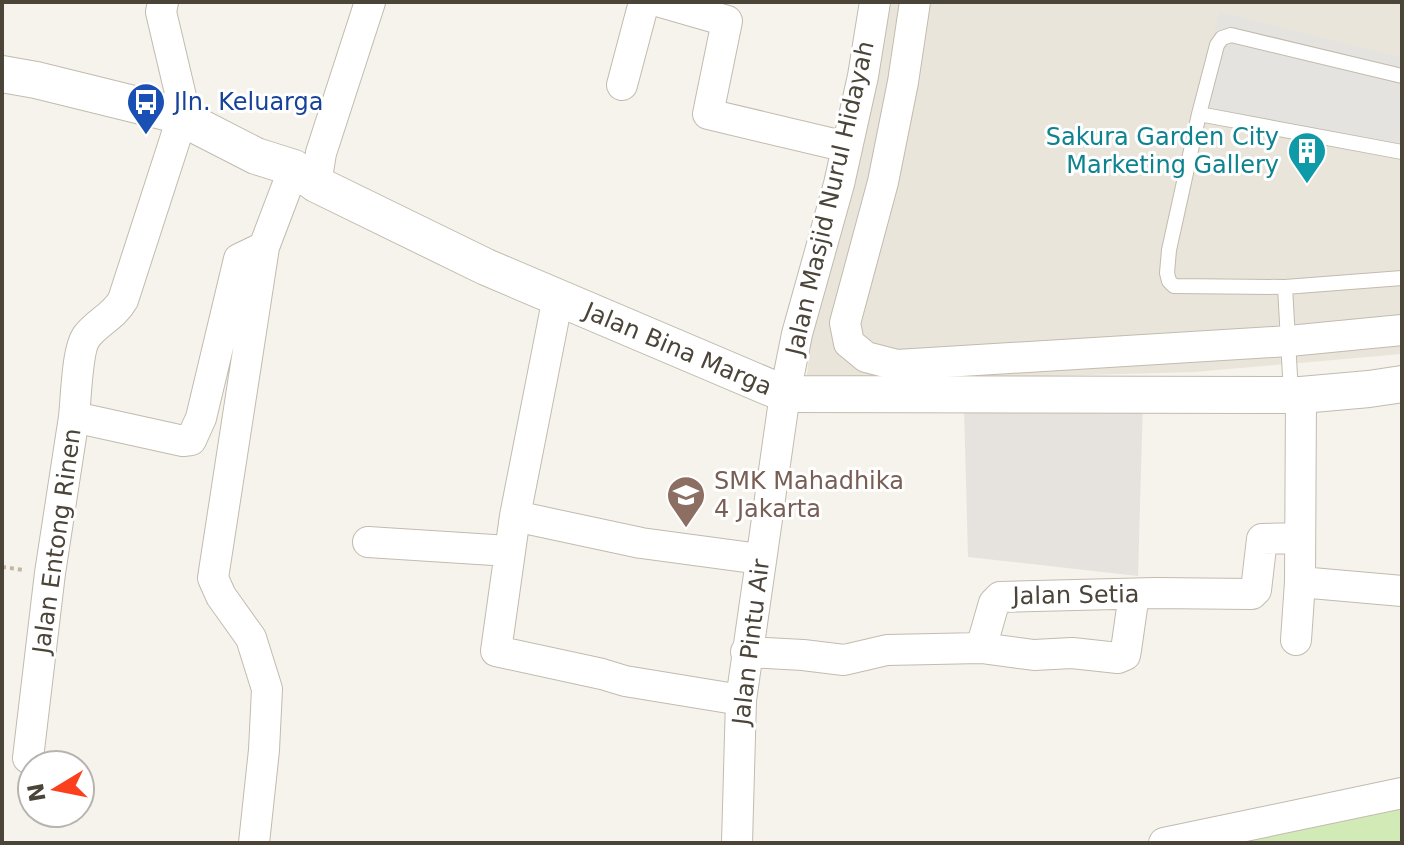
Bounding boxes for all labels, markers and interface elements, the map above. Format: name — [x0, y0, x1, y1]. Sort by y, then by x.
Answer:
street label: Jalan Masjid Nurul Hidayah — [780, 38, 880, 360]
bus stop icon: Jln. Keluarga — [125, 81, 167, 136]
place label: Jln. Keluarga — [172, 88, 324, 116]
place label: Sakura Garden City Marketing Gallery — [1046, 123, 1279, 179]
building icon: Sakura Garden City Marketing Gallery — [1286, 130, 1328, 185]
street label: Jalan Bina Marga — [578, 296, 776, 401]
street label: Jalan Entong Rinen — [27, 427, 87, 657]
place label: SMK Mahadhika 4 Jakarta — [714, 467, 904, 523]
school or university icon: SMK Mahadhika 4 Jakarta — [665, 474, 707, 529]
street label: Jalan Pintu Air — [727, 557, 775, 729]
street label: Jalan Setia — [1010, 580, 1140, 610]
north arrow — [16, 749, 96, 829]
text: N — [23, 781, 51, 804]

